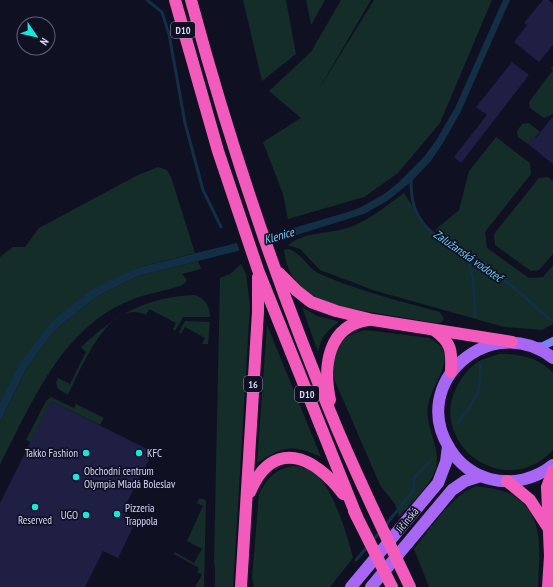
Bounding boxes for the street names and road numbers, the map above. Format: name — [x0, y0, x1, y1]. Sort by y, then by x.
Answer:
road number: D10 — [171, 22, 195, 38]
road number: 16 — [244, 376, 262, 392]
road number: D10 — [295, 386, 319, 402]
street label: Jičínská — [392, 505, 422, 536]

